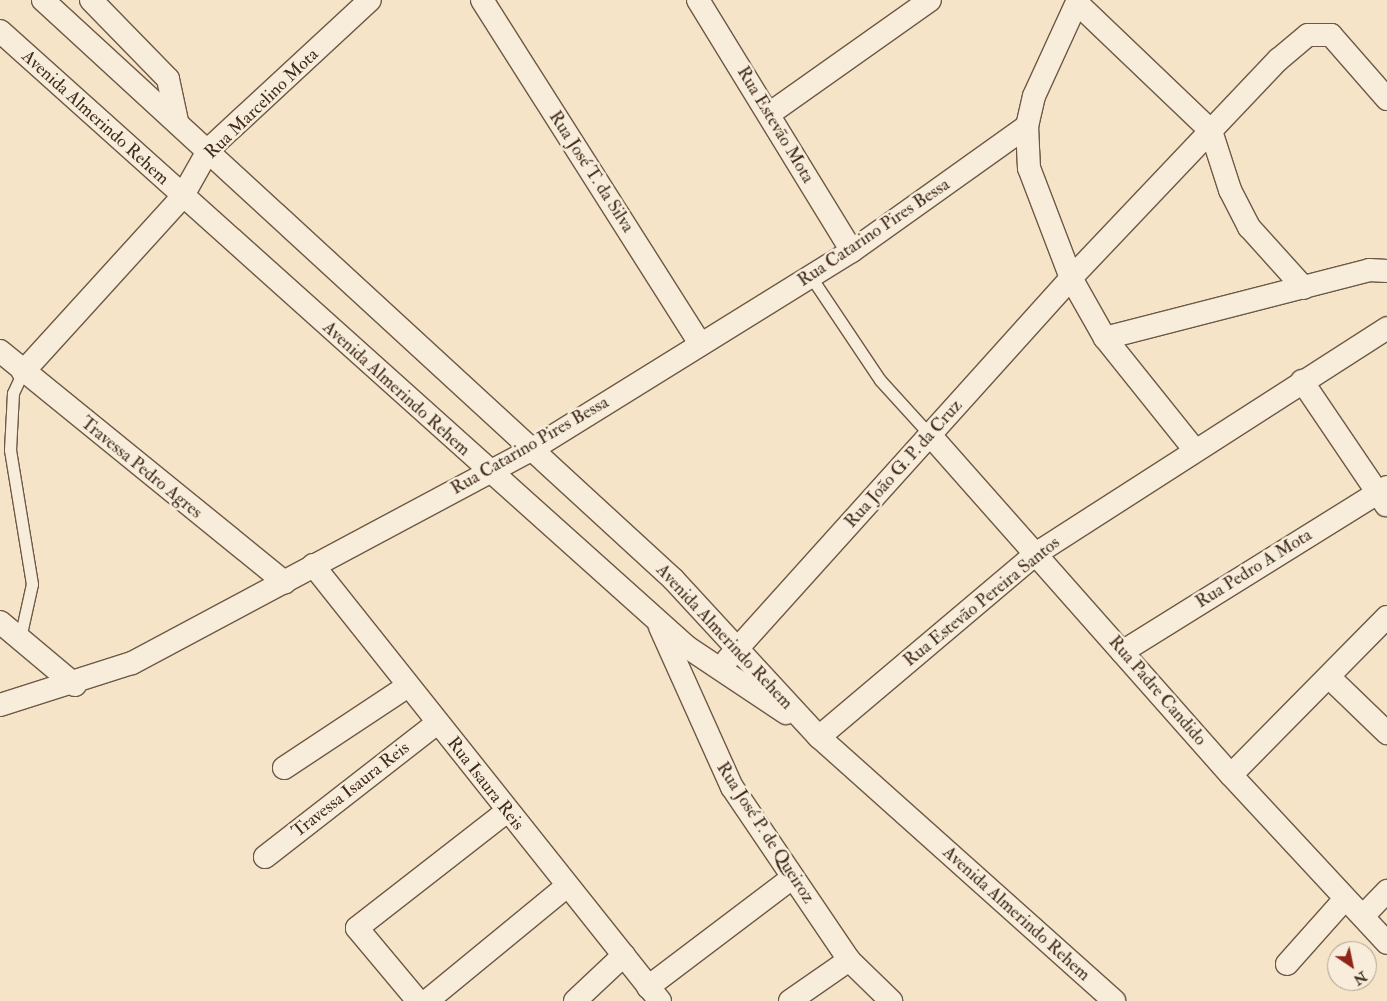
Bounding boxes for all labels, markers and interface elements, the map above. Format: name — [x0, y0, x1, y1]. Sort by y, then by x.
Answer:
street label: Rua Marcelino Mota — [201, 44, 323, 164]
street label: Avenida Almerindo Rehem — [17, 46, 173, 190]
street label: Rua Estevão Mota — [732, 63, 818, 187]
street label: Rua José T. da Silva — [544, 107, 638, 237]
street label: Rua Catarino Pires Bessa — [794, 174, 954, 292]
street label: Avenida Almerindo Rehem — [318, 317, 474, 461]
street label: Rua Catarino Pires Bessa — [447, 392, 613, 500]
street label: Rua João G. P. da Cruz — [841, 395, 967, 533]
street label: Travessa Pedro Agres — [76, 412, 206, 524]
street label: Rua Pedro A Mota — [1192, 525, 1316, 613]
street label: Rua Estevão Pereira Santos — [899, 532, 1065, 672]
street label: Avenida Almerindo Rehem — [651, 560, 797, 714]
street label: Rua Padre Candido — [1103, 632, 1211, 750]
street label: Rua Isaura Reis — [442, 733, 528, 835]
street label: Travessa Isaura Reis — [288, 737, 414, 843]
street label: Rua José P. de Queiroz — [711, 758, 819, 908]
street label: Avenida Almerindo Rehem — [938, 842, 1094, 986]
north arrow — [1327, 941, 1377, 991]
text: N — [1350, 967, 1370, 989]

